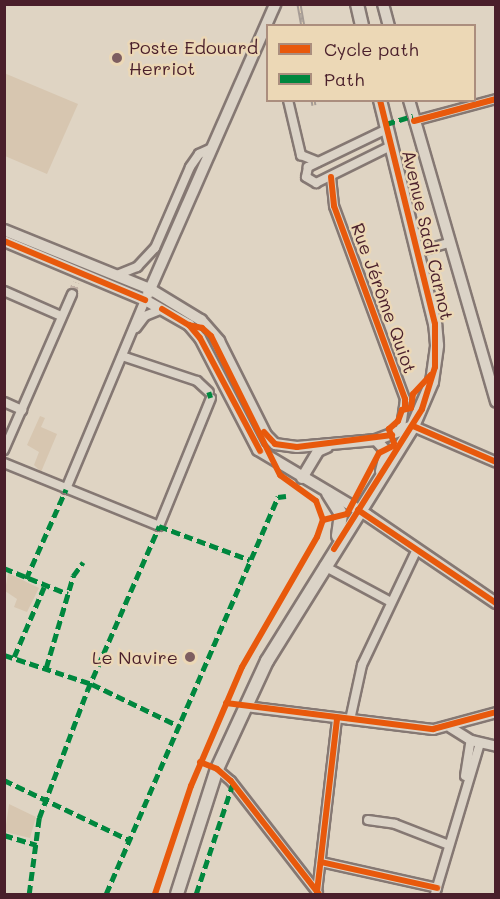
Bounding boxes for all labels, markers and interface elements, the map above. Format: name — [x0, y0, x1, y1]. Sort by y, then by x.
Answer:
legend — [266, 24, 476, 102]
place label: Poste Edouard Herriot — [129, 37, 258, 80]
text: Cycle path — [324, 37, 419, 61]
marker: Poste Edouard Herriot — [110, 51, 124, 65]
text: Path — [324, 67, 364, 91]
street label: Avenue Sadi Carnot — [398, 148, 458, 322]
street label: Rue Jérôme Quiot — [347, 220, 421, 376]
place label: Le Navire — [92, 646, 178, 668]
marker: Le Navire — [183, 650, 197, 664]

